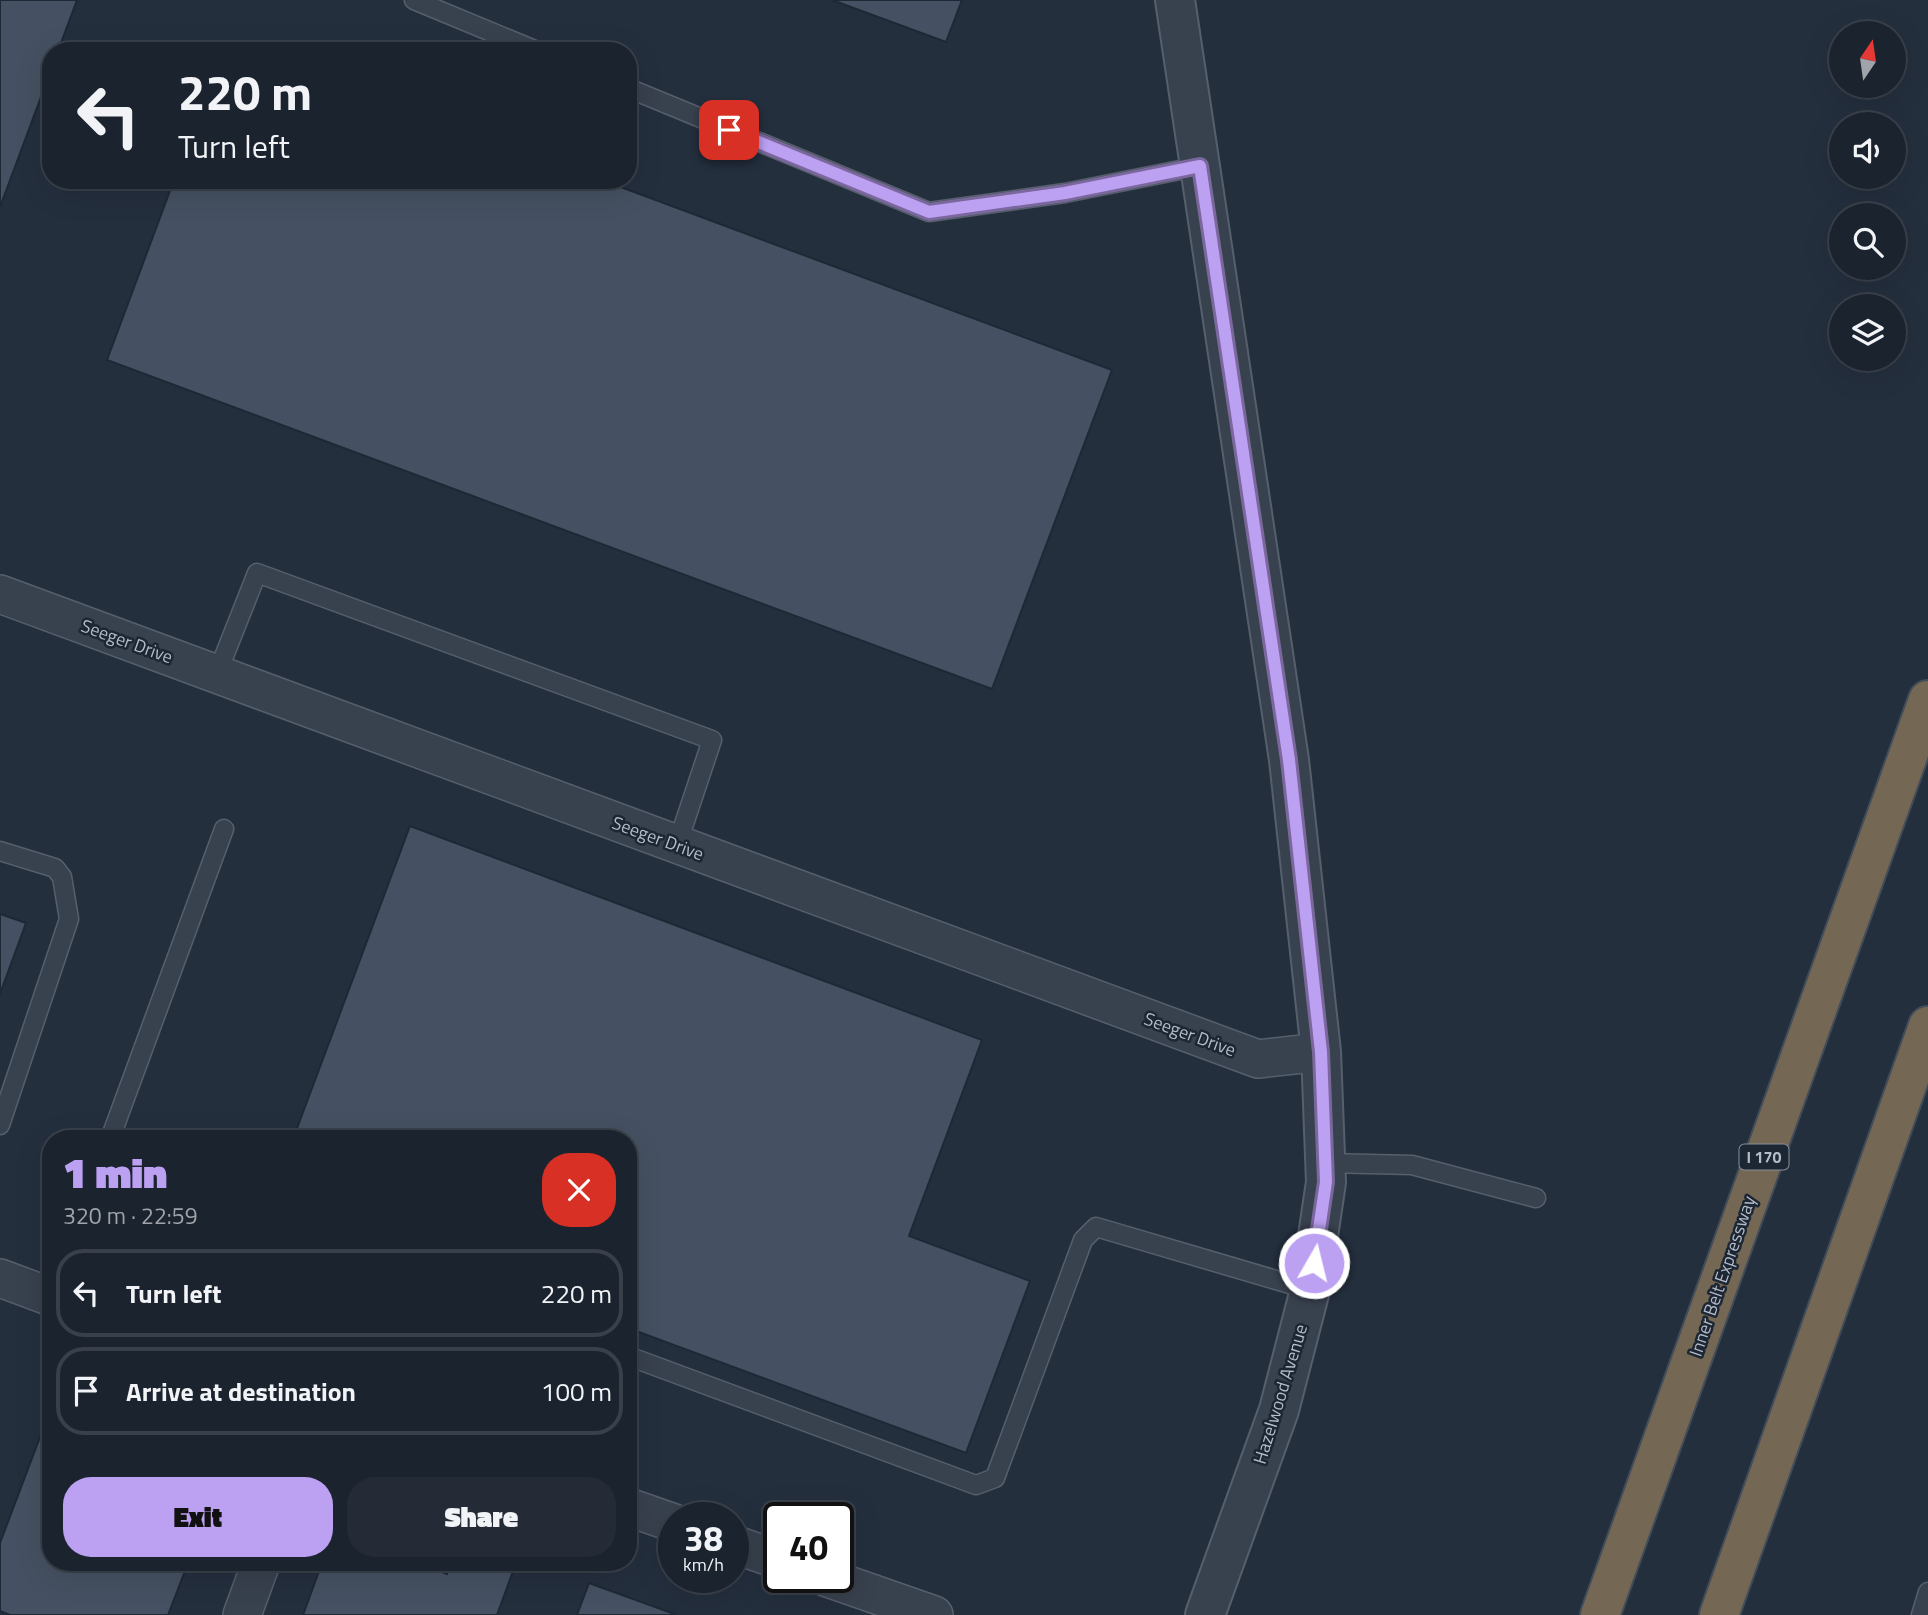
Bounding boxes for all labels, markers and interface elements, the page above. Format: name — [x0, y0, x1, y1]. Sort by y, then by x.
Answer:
north arrow — [1829, 21, 1906, 98]
map controls — [1829, 21, 1906, 371]
text: 220 m — [178, 54, 312, 129]
icon: left — [63, 70, 154, 161]
pin — [699, 100, 759, 160]
icon: arrive — [710, 111, 748, 149]
button: sound — [1829, 112, 1906, 189]
text: Turn left — [178, 122, 290, 170]
button: search — [1829, 203, 1906, 280]
button: layers — [1829, 294, 1906, 371]
street label: Seeger Drive — [77, 612, 177, 670]
street label: Seeger Drive — [608, 809, 708, 867]
street label: Seeger Drive — [1140, 1005, 1240, 1063]
text: 1 min — [63, 1140, 167, 1204]
road number: I 170 — [1740, 1144, 1788, 1170]
button: close — [542, 1153, 616, 1227]
street label: Inner Belt Expressway — [1682, 1192, 1762, 1360]
text: 320 m · 22:59 — [63, 1198, 198, 1233]
position arrow — [1277, 1226, 1351, 1300]
icon: left — [67, 1274, 105, 1312]
text: Turn left — [126, 1274, 221, 1313]
text: 220 m — [541, 1274, 612, 1313]
street label: Hazelwood Avenue — [1246, 1321, 1314, 1467]
icon: arrive — [67, 1372, 105, 1410]
text: Arrive at destination — [126, 1372, 356, 1411]
text: 100 m — [541, 1372, 612, 1411]
button: Exit — [63, 1477, 333, 1557]
button: Share — [347, 1477, 616, 1557]
speed limit sign: 40 — [763, 1502, 854, 1593]
text: 38 — [684, 1511, 723, 1565]
text: km/h — [683, 1551, 724, 1578]

